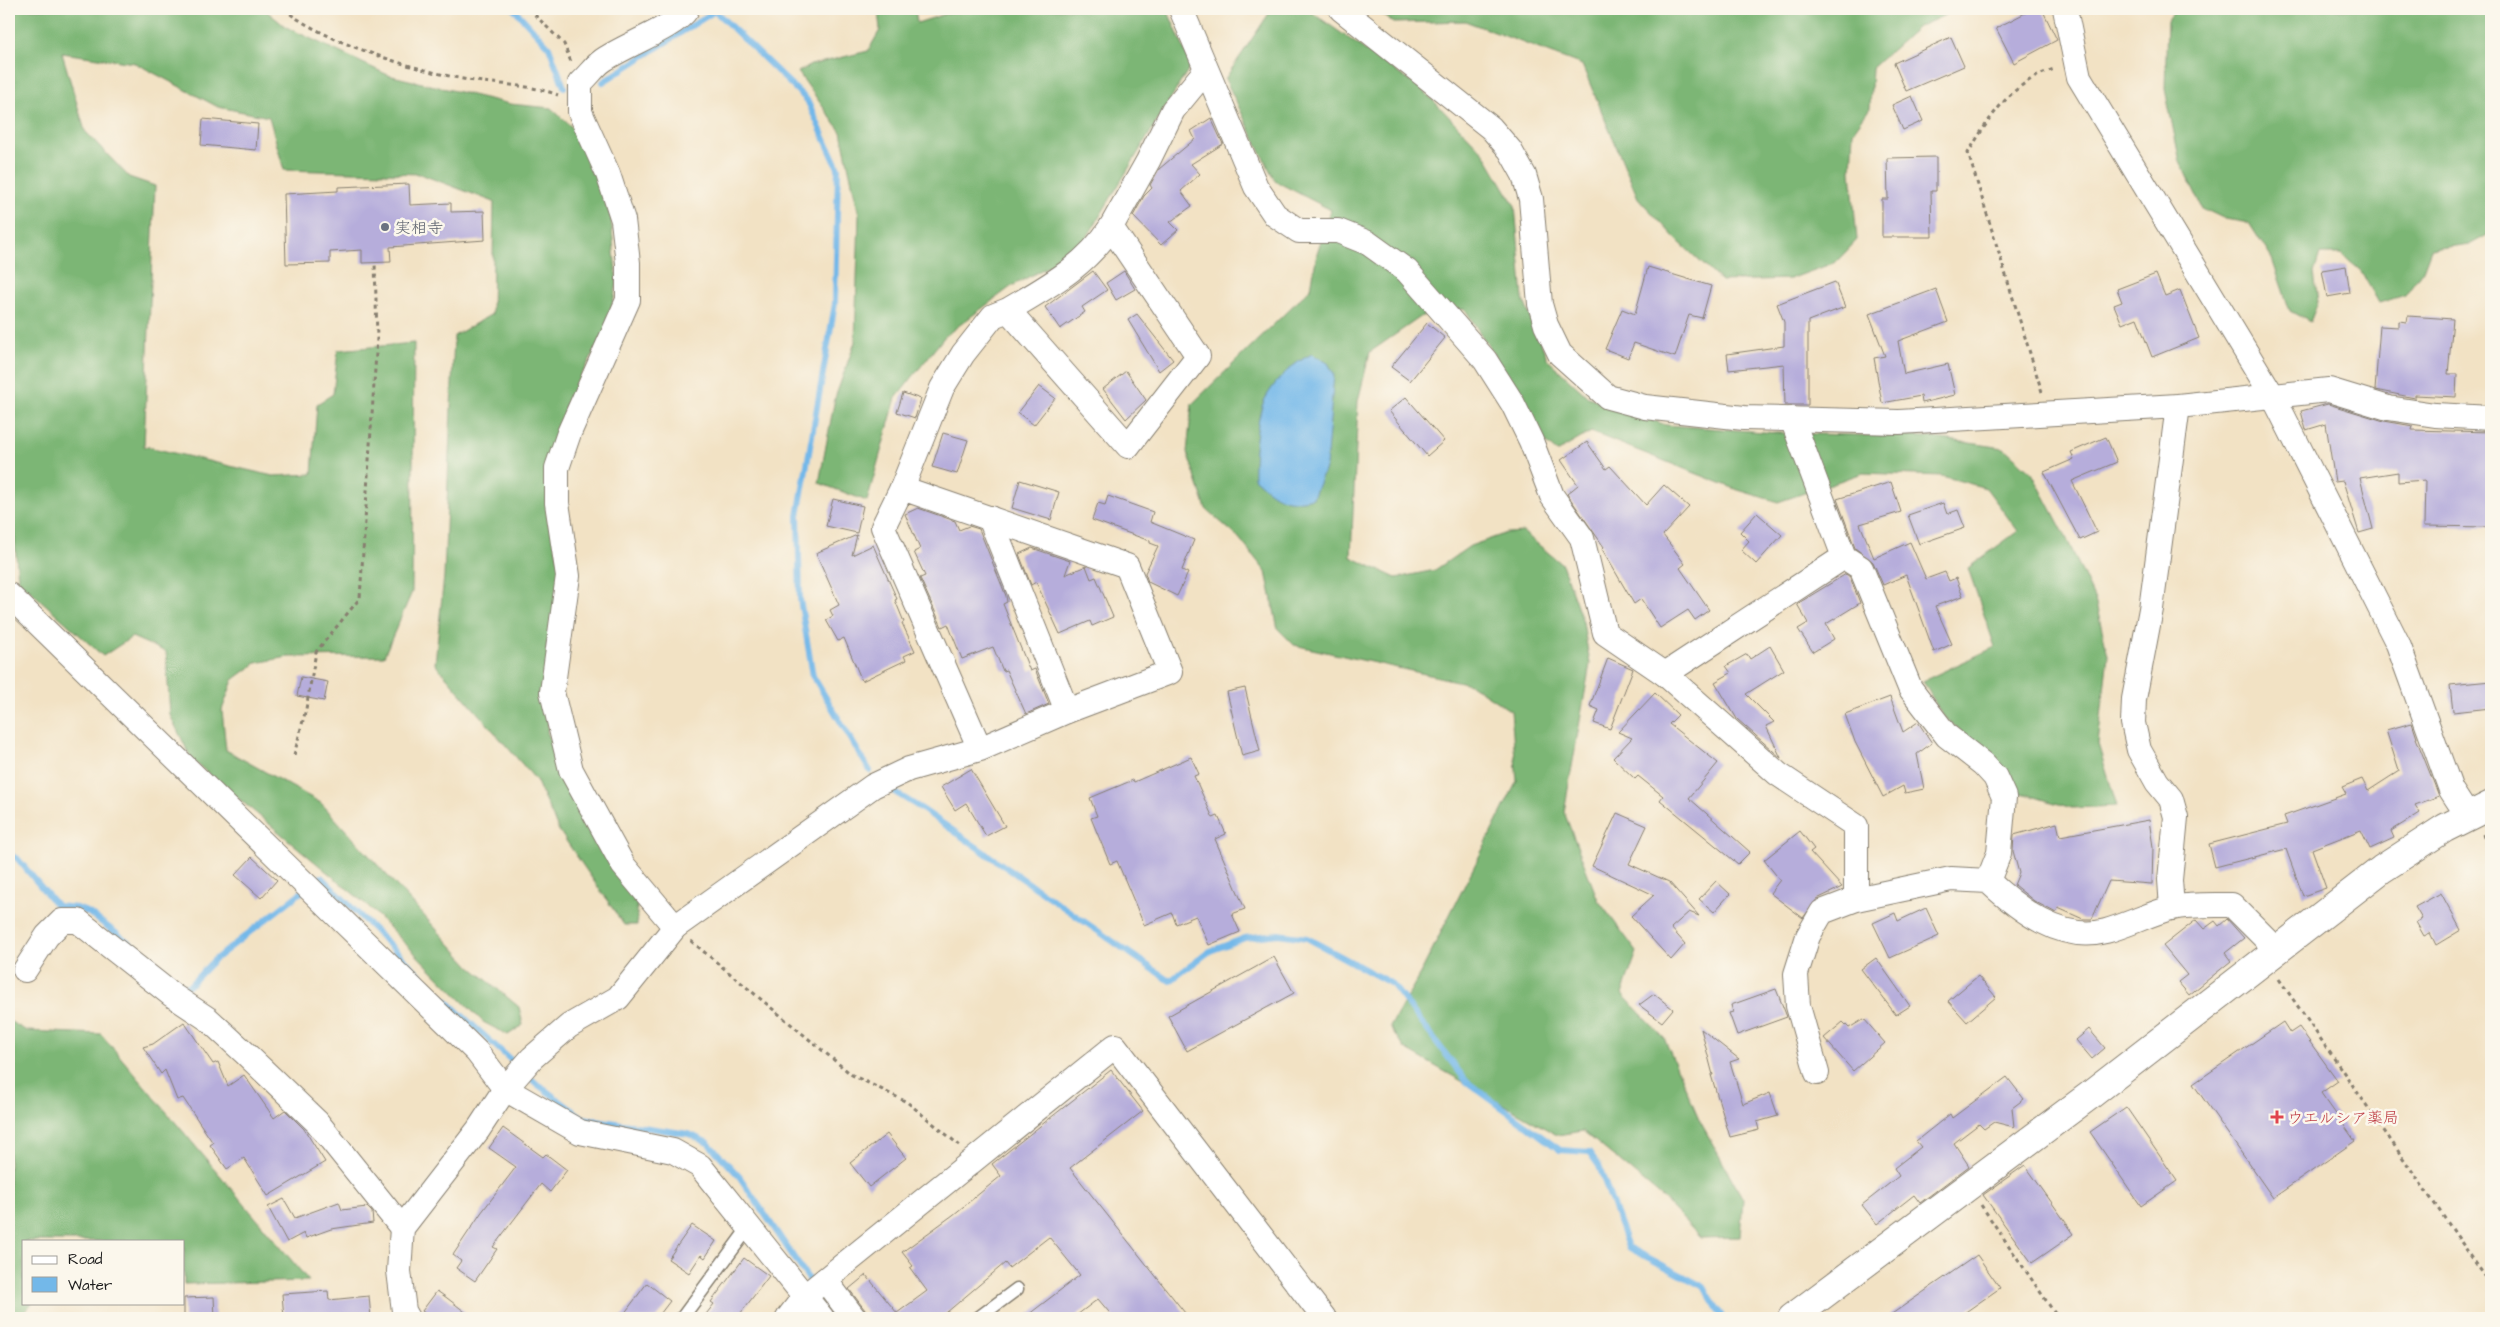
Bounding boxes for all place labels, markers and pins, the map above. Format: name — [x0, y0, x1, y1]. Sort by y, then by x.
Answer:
place label: 実相寺 — [395, 217, 443, 239]
marker: 実相寺 — [379, 221, 391, 233]
place label: ウエルシア薬局 — [2287, 1107, 2399, 1129]
marker: ウエルシア薬局 — [2271, 1111, 2283, 1123]

